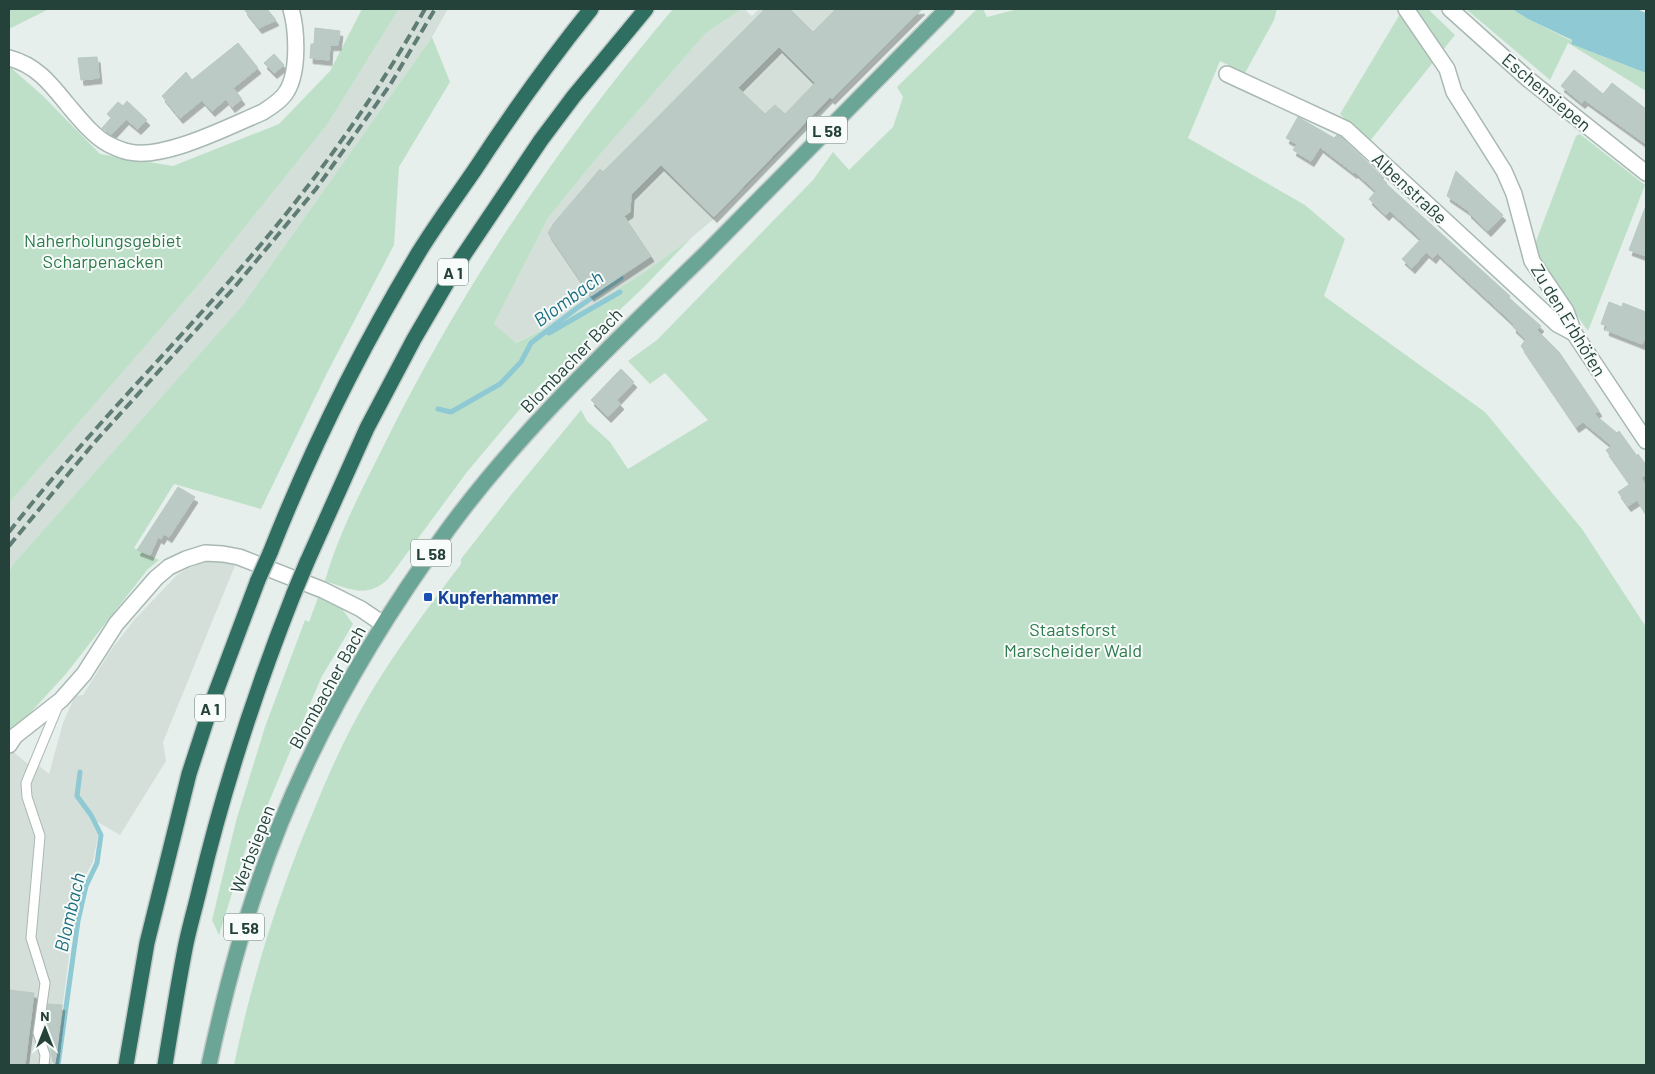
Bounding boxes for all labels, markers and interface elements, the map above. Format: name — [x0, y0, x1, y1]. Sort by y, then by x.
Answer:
street label: Eschensiepen — [1498, 48, 1596, 136]
road number: L 58 — [807, 116, 847, 144]
street label: Albenstraße — [1368, 148, 1452, 228]
park label: Naherholungsgebiet Scharpenacken — [24, 229, 182, 272]
road number: A 1 — [438, 258, 468, 286]
street label: Zu den Erbhöfen — [1527, 260, 1611, 380]
water label: Blombach — [529, 265, 607, 331]
street label: Blombacher Bach — [515, 303, 627, 417]
road number: L 58 — [411, 540, 451, 566]
place label: Kupferhammer — [438, 586, 559, 608]
marker: Kupferhammer — [422, 591, 434, 603]
park label: Staatsforst Marscheider Wald — [1004, 618, 1142, 661]
street label: Blombacher Bach — [284, 622, 370, 752]
road number: A 1 — [195, 694, 225, 721]
street label: Werbsiepen — [225, 802, 279, 896]
water label: Blombach — [49, 870, 89, 954]
road number: L 58 — [224, 914, 264, 940]
north arrow — [20, 1004, 70, 1054]
text: N — [40, 1007, 50, 1024]

